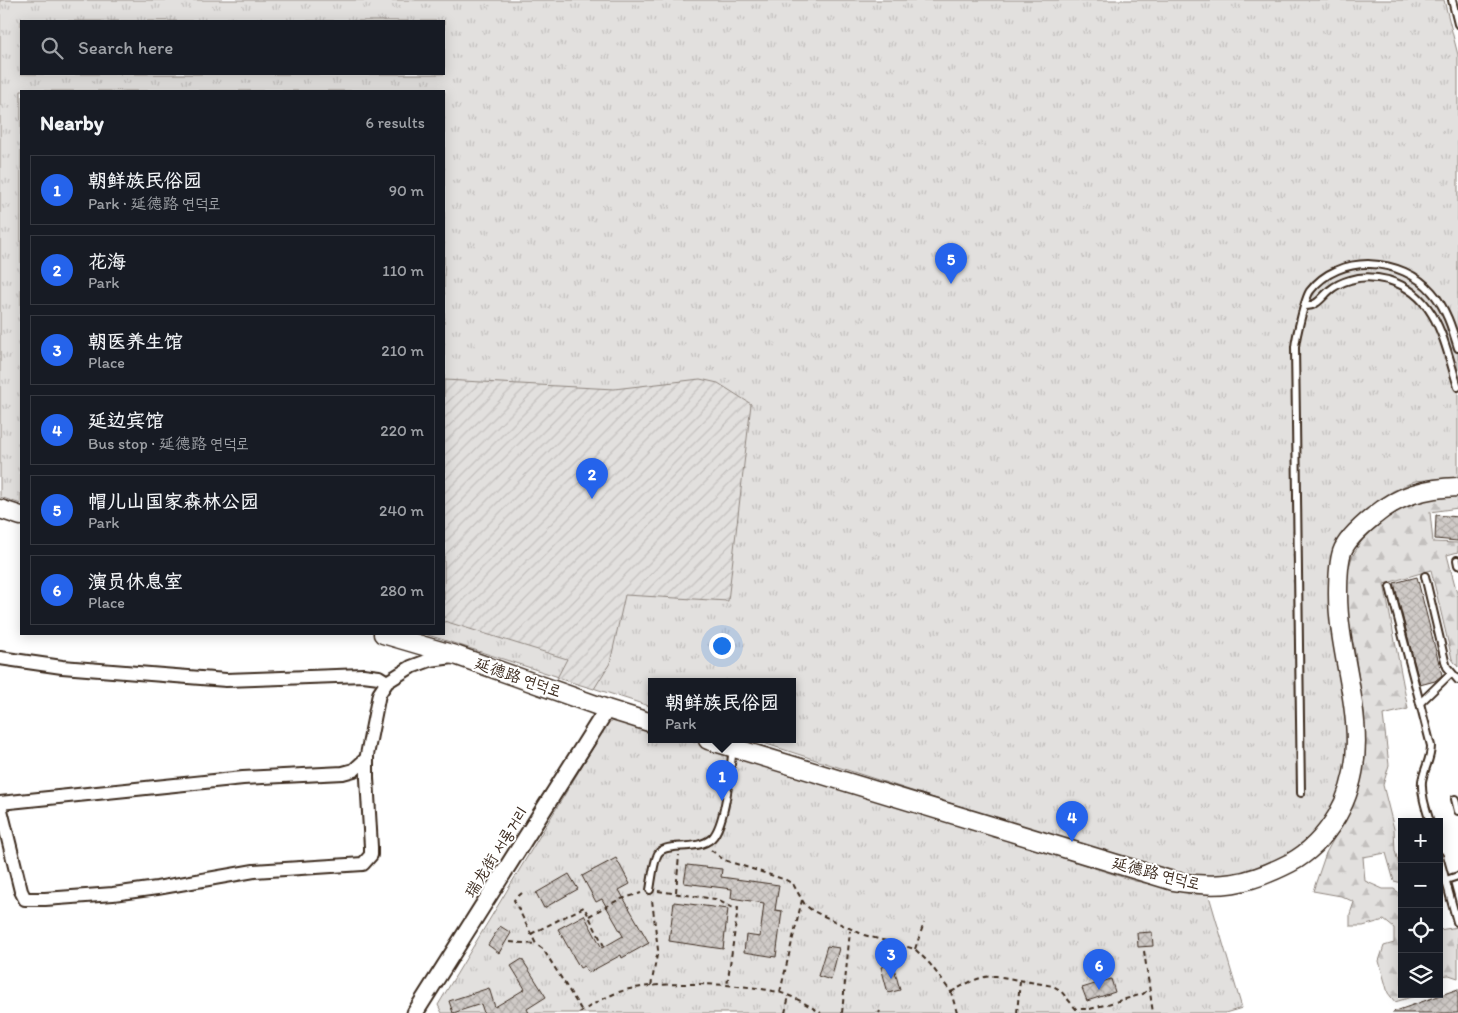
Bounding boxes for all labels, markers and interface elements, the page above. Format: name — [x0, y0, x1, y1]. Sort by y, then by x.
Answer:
search box — [20, 20, 445, 75]
icon: search — [38, 34, 66, 62]
text: Search here — [78, 36, 173, 59]
text: Nearby — [40, 110, 104, 135]
text: 6 results — [365, 113, 425, 132]
text: 朝鲜族民俗园 — [88, 169, 202, 192]
text: 1 — [53, 181, 61, 200]
text: 90 m — [389, 181, 424, 200]
text: Park · 延德路 연덕로 — [88, 194, 221, 213]
pin: 5 — [935, 243, 967, 284]
text: 花海 — [88, 250, 126, 273]
text: 2 — [53, 261, 61, 280]
text: 110 m — [382, 261, 424, 280]
text: Park — [88, 273, 119, 292]
text: 朝医养生馆 — [88, 330, 183, 353]
text: 3 — [53, 341, 61, 360]
text: 210 m — [381, 341, 424, 360]
text: Place — [88, 353, 125, 372]
text: 延边宾馆 — [88, 409, 164, 432]
text: 4 — [52, 421, 62, 440]
text: 220 m — [380, 421, 424, 440]
text: Bus stop · 延德路 연덕로 — [88, 434, 249, 453]
pin: 2 — [576, 458, 608, 499]
text: 帽儿山国家森林公园 — [88, 490, 259, 513]
text: 5 — [53, 501, 61, 520]
text: 240 m — [379, 501, 424, 520]
text: Park — [88, 513, 119, 532]
text: 演员休息室 — [88, 570, 183, 593]
text: 6 — [53, 581, 61, 600]
text: 280 m — [380, 581, 424, 600]
text: Place — [88, 593, 125, 612]
your location — [709, 633, 735, 659]
street label: 延德路 연덕로 — [472, 653, 564, 701]
popup — [648, 678, 796, 743]
text: 朝鲜族民俗园 — [665, 691, 779, 714]
text: Park — [665, 714, 696, 733]
pin: 1 — [706, 760, 738, 801]
pin: 4 — [1056, 801, 1088, 842]
street label: 瑞龙街 서룡거리 — [461, 803, 531, 901]
map controls — [1398, 818, 1443, 998]
button: + — [1398, 818, 1443, 863]
street label: 延德路 연덕로 — [1110, 853, 1202, 893]
button: − — [1398, 863, 1443, 908]
button: locate — [1398, 908, 1443, 953]
pin: 3 — [875, 938, 907, 979]
pin: 6 — [1083, 949, 1115, 990]
button: layers — [1398, 953, 1443, 998]

